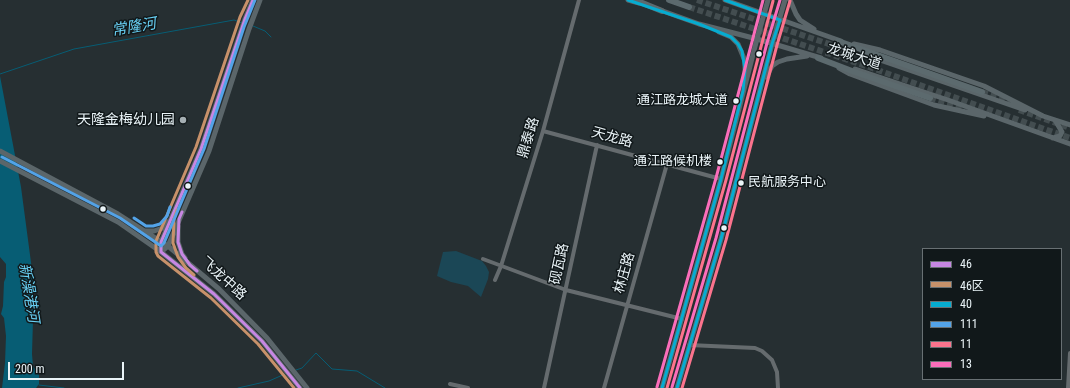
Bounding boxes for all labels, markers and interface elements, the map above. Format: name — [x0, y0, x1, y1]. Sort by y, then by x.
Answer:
water label: 常隆河 — [110, 15, 158, 41]
street label: 龙城大道 — [825, 40, 883, 74]
unlabelled marker — [754, 49, 764, 59]
place label: 通江路龙城大道 — [637, 93, 728, 109]
marker: 通江路龙城大道 — [731, 96, 741, 106]
place label: 天隆金梅幼儿园 — [77, 112, 175, 128]
marker: 天隆金梅幼儿园 — [178, 115, 188, 125]
street label: 鼎泰路 — [515, 115, 543, 161]
street label: 天龙路 — [590, 124, 634, 152]
place label: 通江路候机楼 — [634, 154, 712, 170]
marker: 通江路候机楼 — [715, 157, 725, 167]
place label: 民航服务中心 — [748, 175, 826, 191]
marker: 民航服务中心 — [736, 178, 746, 188]
unlabelled marker — [183, 181, 193, 191]
unlabelled marker — [98, 204, 108, 214]
unlabelled marker — [719, 223, 729, 233]
street label: 砚瓦路 — [547, 242, 573, 286]
legend — [922, 248, 1062, 380]
street label: 林庄路 — [611, 250, 639, 296]
street label: 飞龙中路 — [197, 254, 249, 304]
text: 46 — [960, 257, 972, 271]
water label: 新澡港河 — [14, 262, 42, 324]
text: 46区 — [960, 279, 984, 293]
text: 40 — [960, 297, 972, 311]
text: 111 — [960, 317, 978, 331]
text: 11 — [960, 337, 972, 351]
scale bar — [10, 354, 126, 380]
text: 13 — [960, 357, 972, 371]
text: 200 m — [15, 362, 45, 376]

